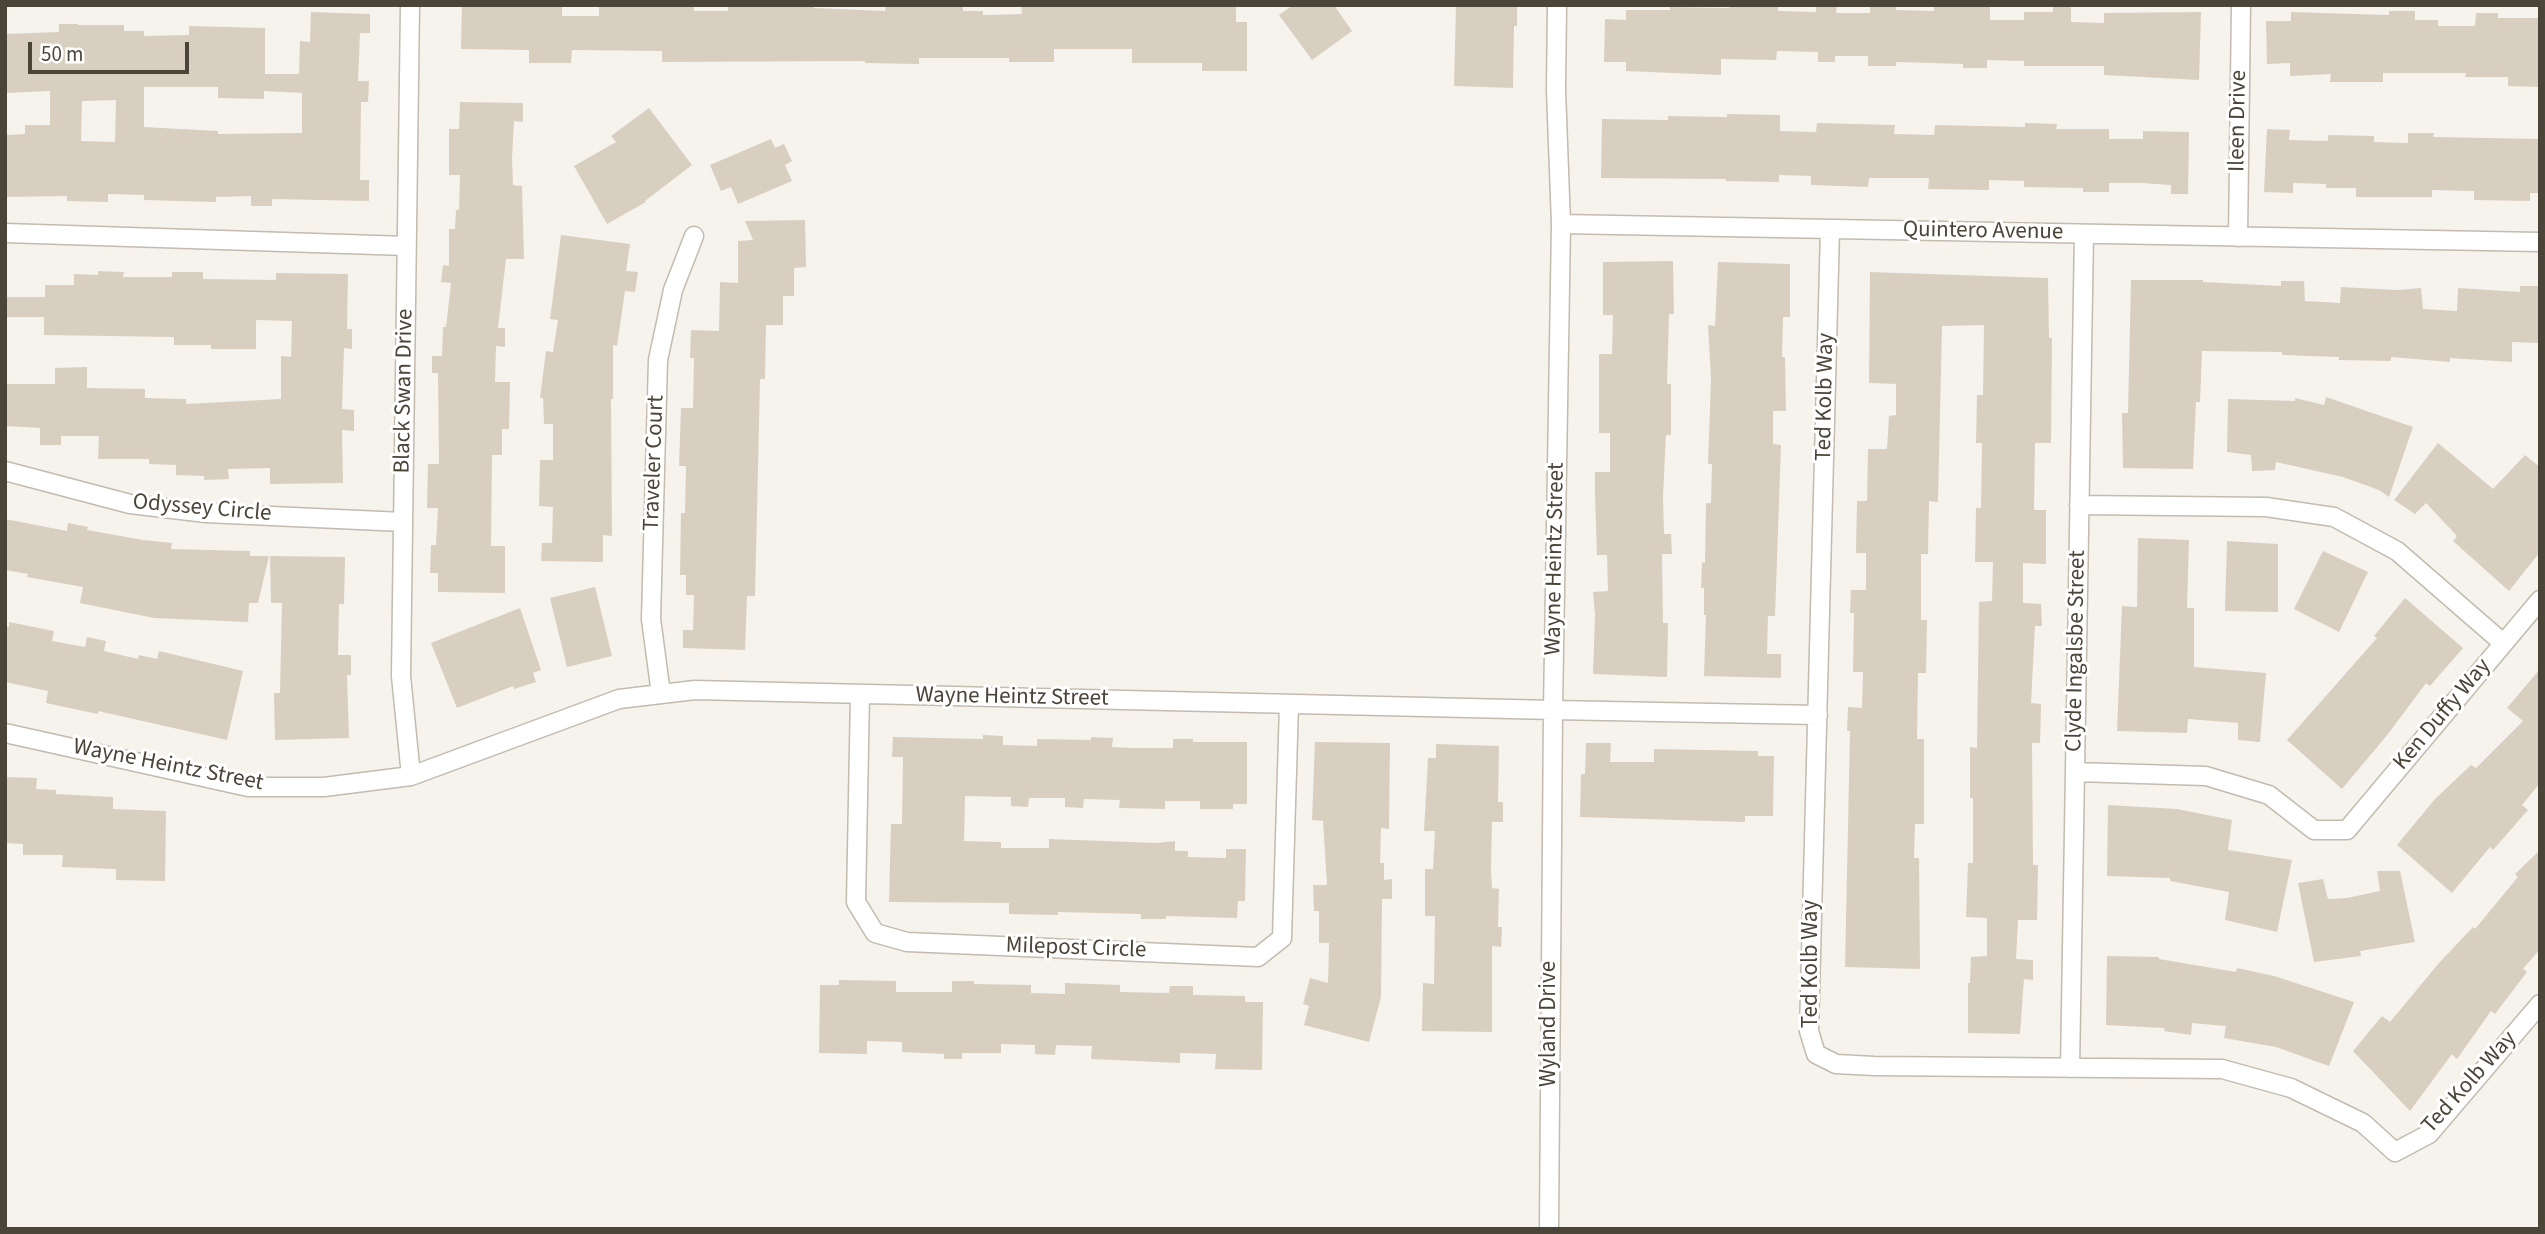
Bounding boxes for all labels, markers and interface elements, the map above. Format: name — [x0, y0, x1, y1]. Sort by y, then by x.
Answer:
scale bar — [32, 28, 192, 72]
text: 50 m — [41, 39, 83, 69]
street label: Ileen Drive — [2224, 70, 2254, 172]
street label: Quintero Avenue — [1902, 217, 2064, 247]
street label: Black Swan Drive — [390, 308, 420, 474]
street label: Ted Kolb Way — [1811, 333, 1841, 461]
street label: Traveler Court — [639, 395, 671, 531]
street label: Wayne Heintz Street — [1541, 462, 1571, 656]
street label: Odyssey Circle — [131, 489, 273, 529]
street label: Clyde Ingalsbe Street — [2061, 550, 2093, 752]
street label: Ken Duffy Way — [2388, 654, 2498, 776]
street label: Wayne Heintz Street — [915, 683, 1109, 713]
street label: Wayne Heintz Street — [71, 734, 265, 798]
street label: Ted Kolb Way — [1798, 900, 1826, 1028]
street label: Milepost Circle — [1005, 933, 1147, 965]
street label: Wyland Drive — [1536, 961, 1564, 1087]
street label: Ted Kolb Way — [2417, 1026, 2523, 1140]

